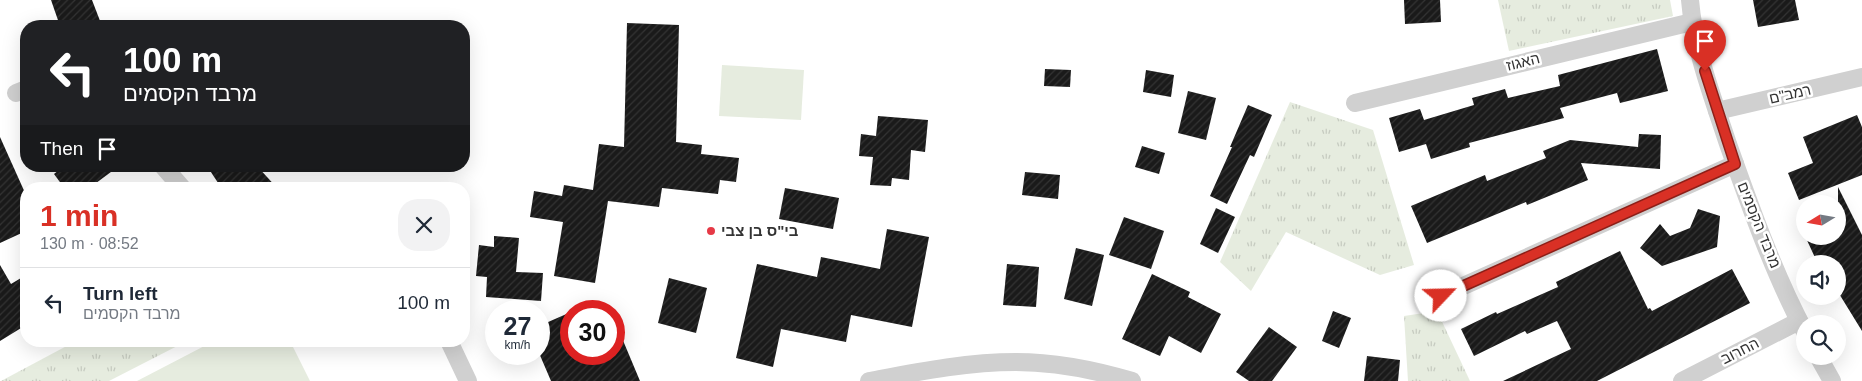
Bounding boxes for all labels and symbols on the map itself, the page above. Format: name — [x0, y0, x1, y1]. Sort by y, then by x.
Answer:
pin — [1684, 20, 1726, 71]
street label: האגוז — [1504, 49, 1541, 74]
street label: רמב"ם — [1767, 80, 1812, 107]
street label: מרבד הקסמים — [1734, 179, 1784, 270]
north arrow — [1796, 195, 1846, 245]
place label: בי"ס בן צבי — [721, 222, 799, 239]
marker: בי"ס בן צבי — [705, 225, 717, 237]
position arrow — [1414, 269, 1466, 321]
speed limit sign: 30 — [560, 300, 625, 365]
street label: החרוב — [1718, 334, 1762, 367]

